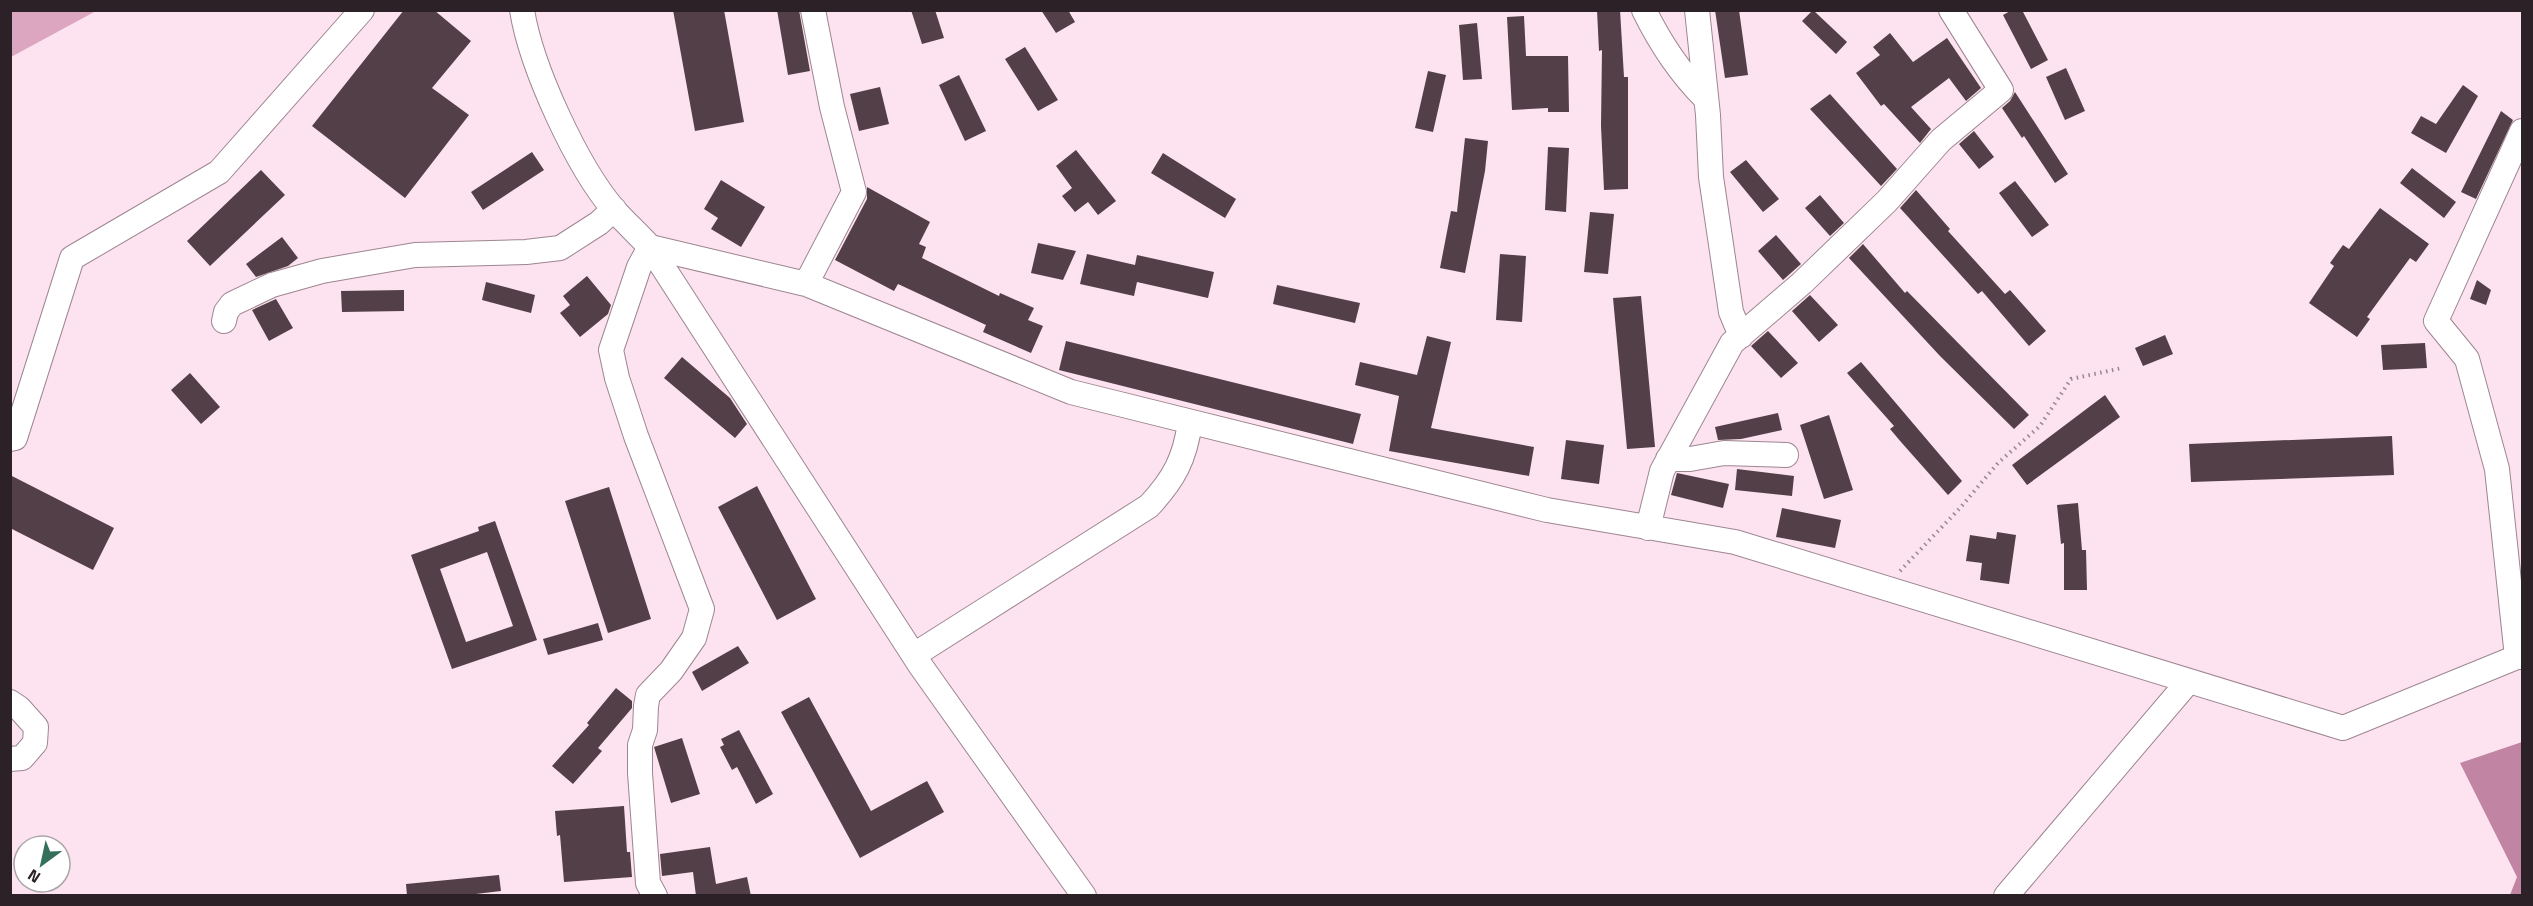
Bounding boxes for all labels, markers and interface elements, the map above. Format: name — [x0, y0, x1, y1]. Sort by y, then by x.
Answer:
north arrow — [12, 834, 72, 894]
text: N — [23, 863, 45, 890]

